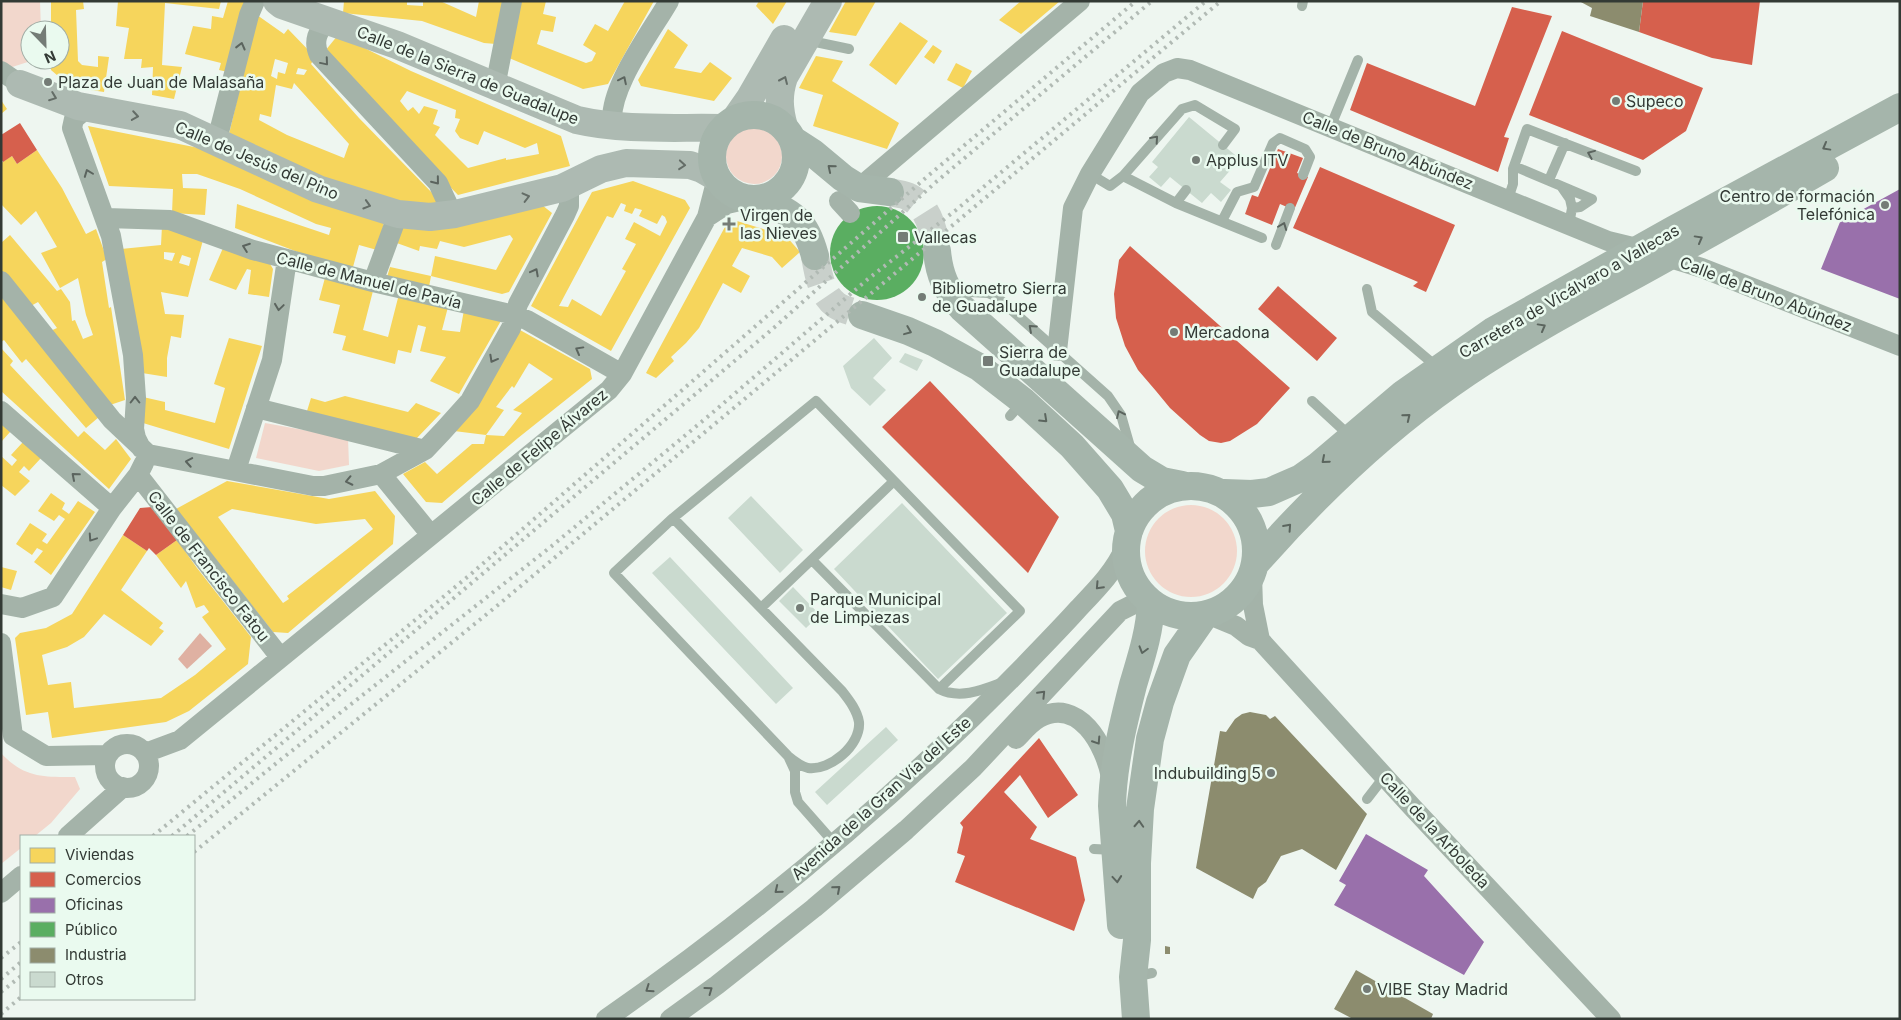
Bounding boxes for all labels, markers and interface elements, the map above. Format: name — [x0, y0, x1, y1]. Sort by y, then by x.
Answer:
north arrow — [20, 20, 70, 70]
street label: Calle de la Sierra de Guadalupe — [354, 21, 582, 129]
one-way arrow — [235, 42, 246, 51]
text: N — [42, 48, 59, 67]
one-way arrow — [320, 57, 329, 66]
place label: Plaza de Juan de Malasaña — [58, 72, 264, 92]
marker: Plaza de Juan de Malasaña — [42, 76, 54, 88]
one-way arrow — [617, 76, 627, 85]
one-way arrow — [778, 76, 788, 85]
one-way arrow — [49, 91, 57, 101]
place label: Supeco — [1626, 91, 1684, 111]
marker: Supeco — [1610, 95, 1622, 107]
street label: Calle de Bruno Abúndez — [1299, 106, 1477, 194]
one-way arrow — [131, 110, 139, 121]
street label: Calle de Jesús del Pino — [172, 116, 342, 204]
one-way arrow — [1149, 136, 1158, 145]
one-way arrow — [1823, 140, 1832, 150]
place label: Applus ITV — [1206, 150, 1289, 170]
one-way arrow — [1587, 150, 1596, 160]
marker: Applus ITV — [1190, 154, 1202, 166]
one-way arrow — [679, 159, 687, 170]
one-way arrow — [828, 165, 837, 173]
one-way arrow — [84, 169, 94, 178]
one-way arrow — [430, 175, 438, 184]
place label: Centro de formación Telefónica — [1719, 186, 1875, 224]
one-way arrow — [522, 192, 530, 202]
one-way arrow — [363, 199, 371, 209]
marker: Centro de formación Telefónica — [1879, 199, 1891, 211]
place label: Virgen de las Nieves — [740, 205, 817, 243]
marker: Virgen de las Nieves — [722, 217, 736, 231]
street label: Carretera de Vicálvaro a Vallecas — [1455, 220, 1683, 362]
one-way arrow — [1277, 223, 1287, 231]
place label: Vallecas — [914, 227, 977, 247]
marker: Vallecas — [896, 230, 910, 244]
one-way arrow — [1693, 236, 1702, 246]
one-way arrow — [243, 243, 251, 253]
street label: Calle de Manuel de Pavía — [274, 247, 464, 313]
street label: Calle de Bruno Abúndez — [1677, 252, 1855, 336]
one-way arrow — [529, 268, 539, 277]
place label: Bibliometro Sierra de Guadalupe — [932, 278, 1067, 316]
marker: Bibliometro Sierra de Guadalupe — [916, 291, 928, 303]
one-way arrow — [275, 303, 285, 311]
place label: Mercadona — [1184, 322, 1270, 342]
one-way arrow — [1536, 323, 1545, 333]
one-way arrow — [903, 325, 912, 336]
one-way arrow — [1028, 325, 1037, 334]
marker: Mercadona — [1168, 326, 1180, 338]
place label: Sierra de Guadalupe — [999, 342, 1081, 380]
one-way arrow — [576, 346, 585, 356]
one-way arrow — [489, 354, 499, 363]
marker: Sierra de Guadalupe — [981, 354, 995, 368]
street label: Calle de Felipe Álvarez — [467, 384, 611, 510]
one-way arrow — [130, 396, 140, 404]
one-way arrow — [1115, 410, 1126, 419]
one-way arrow — [1038, 413, 1047, 422]
one-way arrow — [1401, 414, 1410, 423]
one-way arrow — [1321, 454, 1330, 463]
one-way arrow — [185, 457, 194, 467]
one-way arrow — [72, 473, 81, 482]
one-way arrow — [344, 475, 353, 486]
street label: Calle de Francisco Fatou — [144, 486, 274, 646]
one-way arrow — [1282, 524, 1291, 533]
one-way arrow — [89, 532, 98, 542]
one-way arrow — [1096, 581, 1105, 590]
place label: Parque Municipal de Limpiezas — [810, 589, 941, 627]
marker: Parque Municipal de Limpiezas — [794, 602, 806, 614]
one-way arrow — [1138, 646, 1148, 654]
one-way arrow — [1036, 690, 1045, 699]
street label: Avenida de la Gran Vía del Este — [787, 712, 975, 884]
one-way arrow — [1091, 735, 1101, 744]
place label: Indubuilding 5 — [1154, 763, 1261, 783]
marker: Indubuilding 5 — [1265, 767, 1277, 779]
street label: Calle de la Arboleda — [1376, 768, 1494, 892]
one-way arrow — [1134, 820, 1145, 828]
legend — [20, 835, 195, 1000]
text: Viviendas — [65, 845, 134, 864]
text: Comercios — [65, 870, 141, 889]
one-way arrow — [1112, 876, 1123, 884]
one-way arrow — [775, 884, 784, 892]
one-way arrow — [831, 886, 840, 895]
text: Oficinas — [65, 895, 123, 914]
text: Público — [65, 920, 117, 939]
text: Industria — [65, 945, 127, 964]
text: Otros — [65, 970, 104, 989]
place label: VIBE Stay Madrid — [1377, 979, 1508, 999]
one-way arrow — [645, 983, 655, 992]
marker: VIBE Stay Madrid — [1361, 983, 1373, 995]
one-way arrow — [703, 987, 713, 996]

